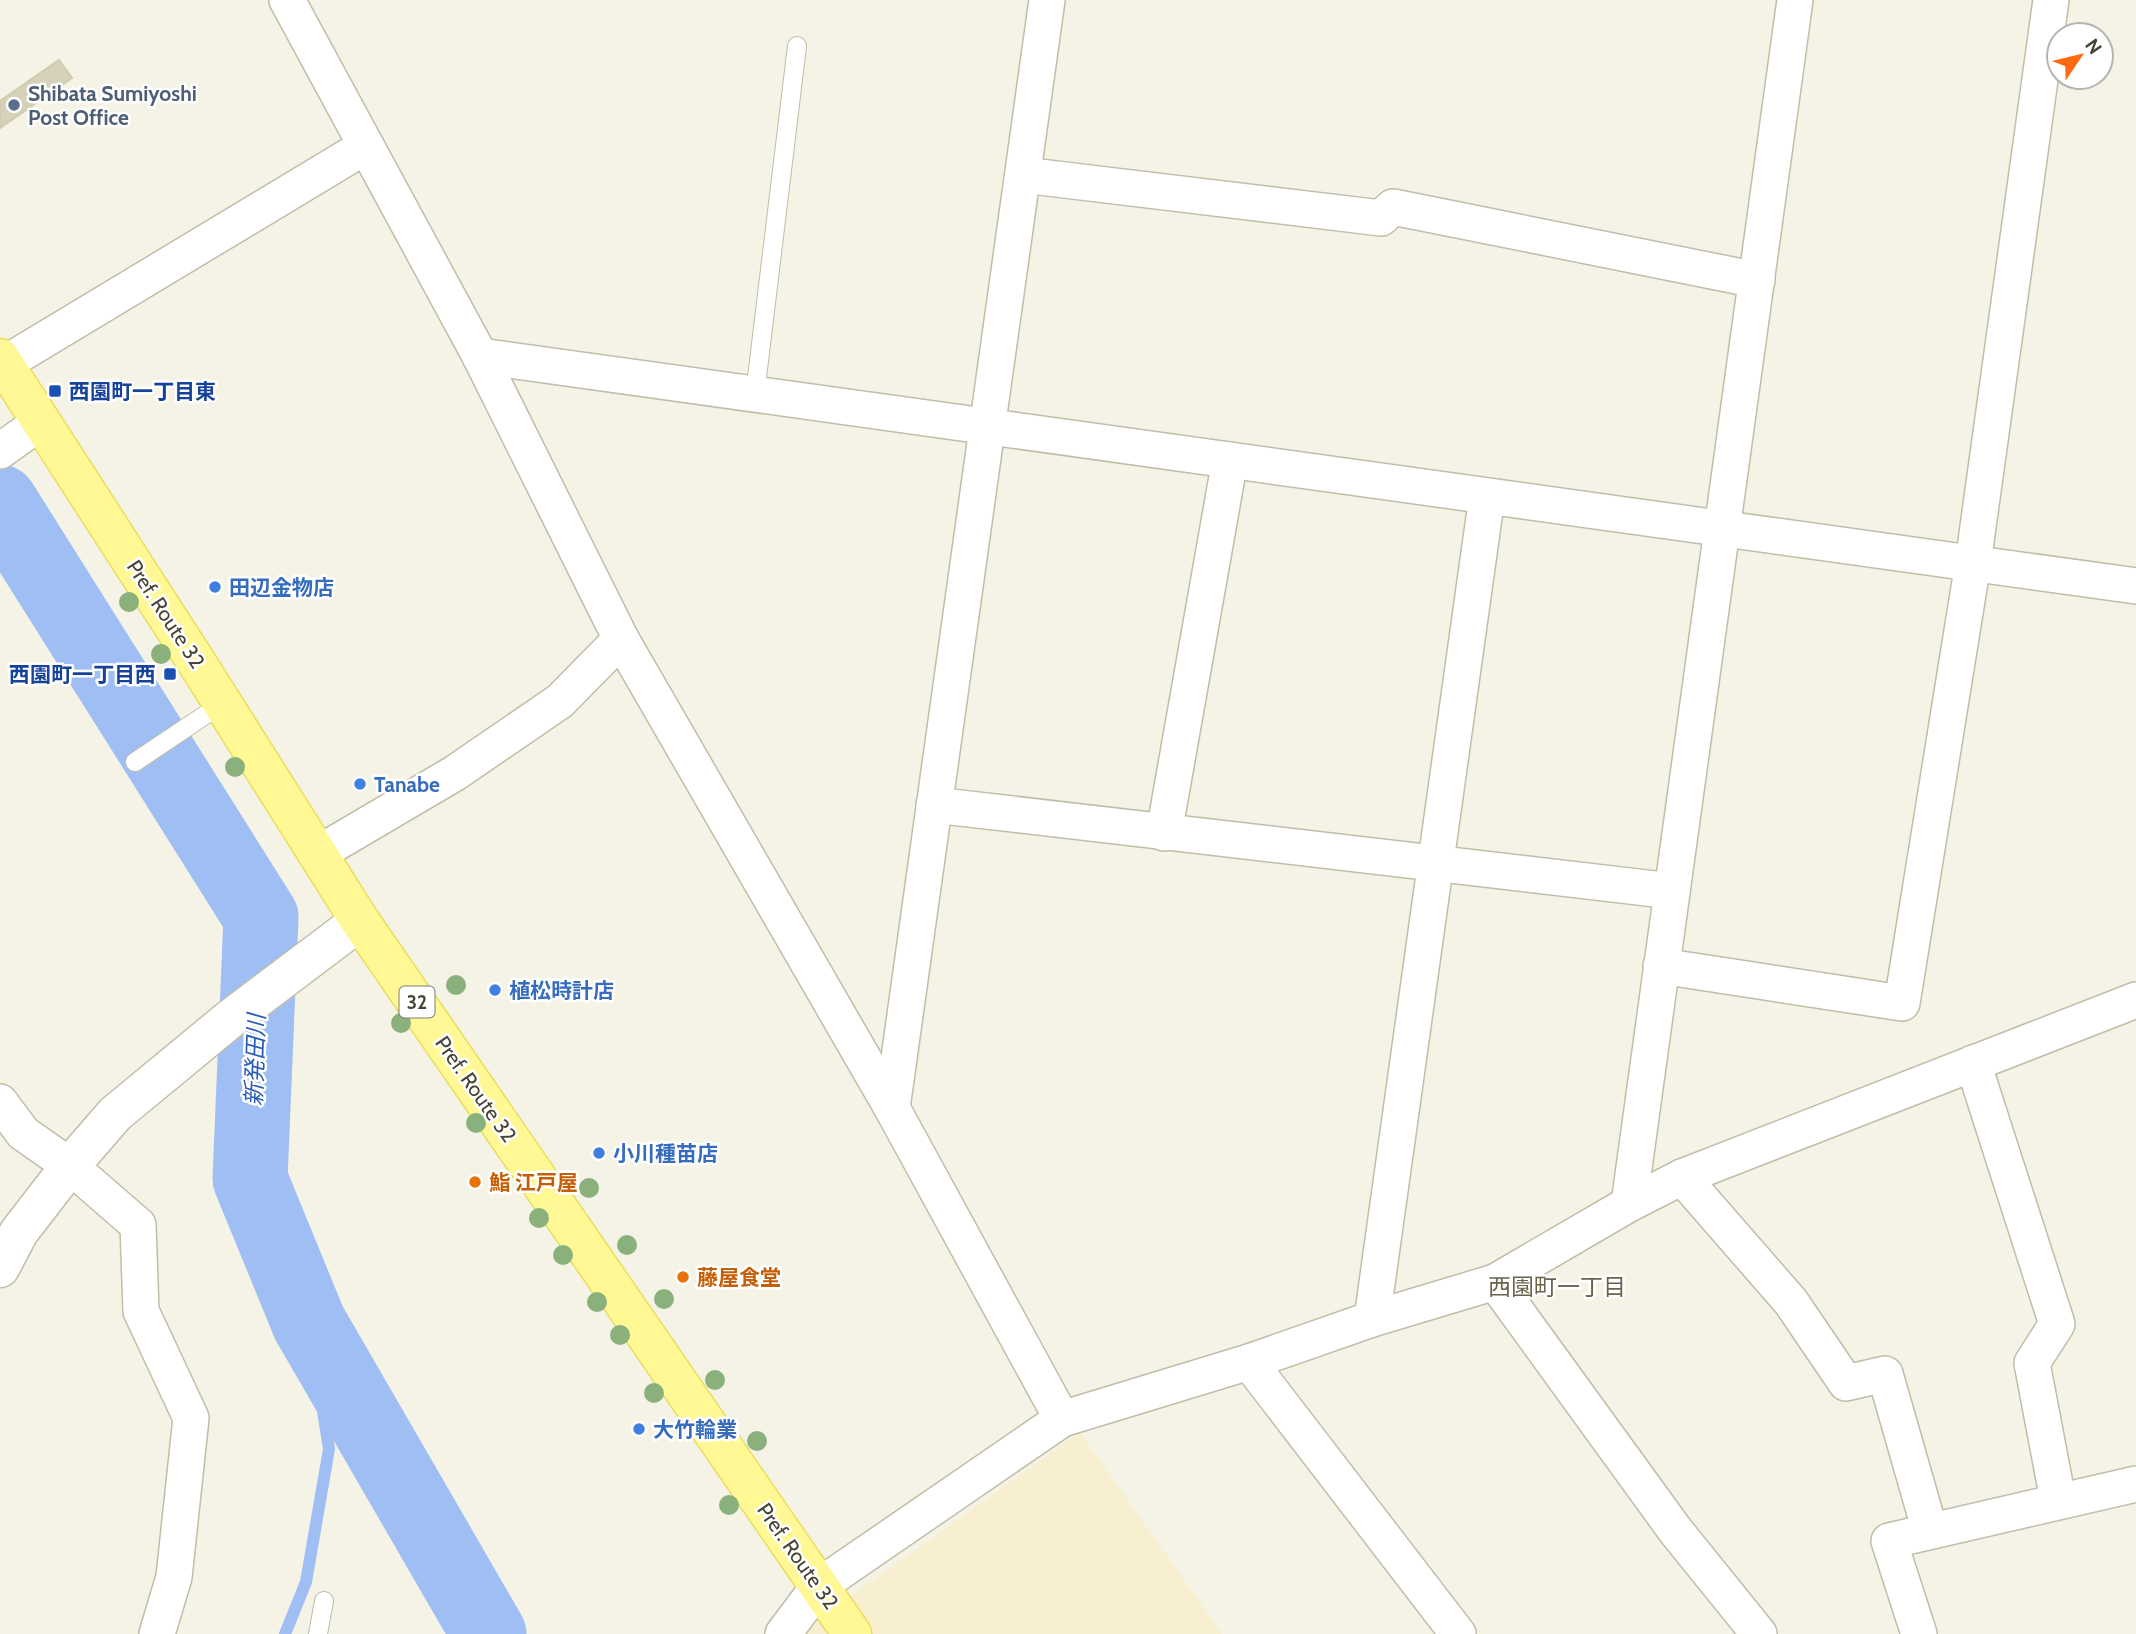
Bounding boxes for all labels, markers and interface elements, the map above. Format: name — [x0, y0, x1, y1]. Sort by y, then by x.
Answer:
north arrow — [2045, 21, 2115, 91]
text: N — [2080, 34, 2107, 59]
place label: Shibata Sumiyoshi Post Office — [28, 81, 197, 130]
marker: Shibata Sumiyoshi Post Office — [6, 97, 22, 113]
place label: 西園町一丁目東 — [69, 379, 216, 404]
marker: 西園町一丁目東 — [47, 383, 63, 399]
street label: Pref. Route 32 — [122, 555, 210, 673]
place label: 田辺金物店 — [229, 575, 334, 600]
marker: 田辺金物店 — [207, 579, 223, 595]
place label: 西園町一丁目西 — [9, 662, 156, 687]
marker: 西園町一丁目西 — [162, 666, 178, 682]
place label: Tanabe — [374, 772, 440, 797]
marker: Tanabe — [352, 776, 368, 792]
place label: 植松時計店 — [509, 978, 614, 1003]
marker: 植松時計店 — [487, 982, 503, 998]
road number: 32 — [400, 986, 434, 1018]
water label: 新発田川 — [239, 1011, 271, 1106]
street label: Pref. Route 32 — [430, 1031, 522, 1147]
place label: 小川種苗店 — [613, 1141, 718, 1166]
marker: 小川種苗店 — [591, 1145, 607, 1161]
place label: 鮨 江戸屋 — [489, 1170, 578, 1195]
marker: 鮨 江戸屋 — [467, 1174, 483, 1190]
place label: 藤屋食堂 — [697, 1265, 781, 1290]
marker: 藤屋食堂 — [675, 1269, 691, 1285]
district label: 西園町一丁目 — [1488, 1273, 1626, 1301]
place label: 大竹輪業 — [653, 1417, 737, 1442]
marker: 大竹輪業 — [631, 1421, 647, 1437]
street label: Pref. Route 32 — [752, 1498, 844, 1614]

